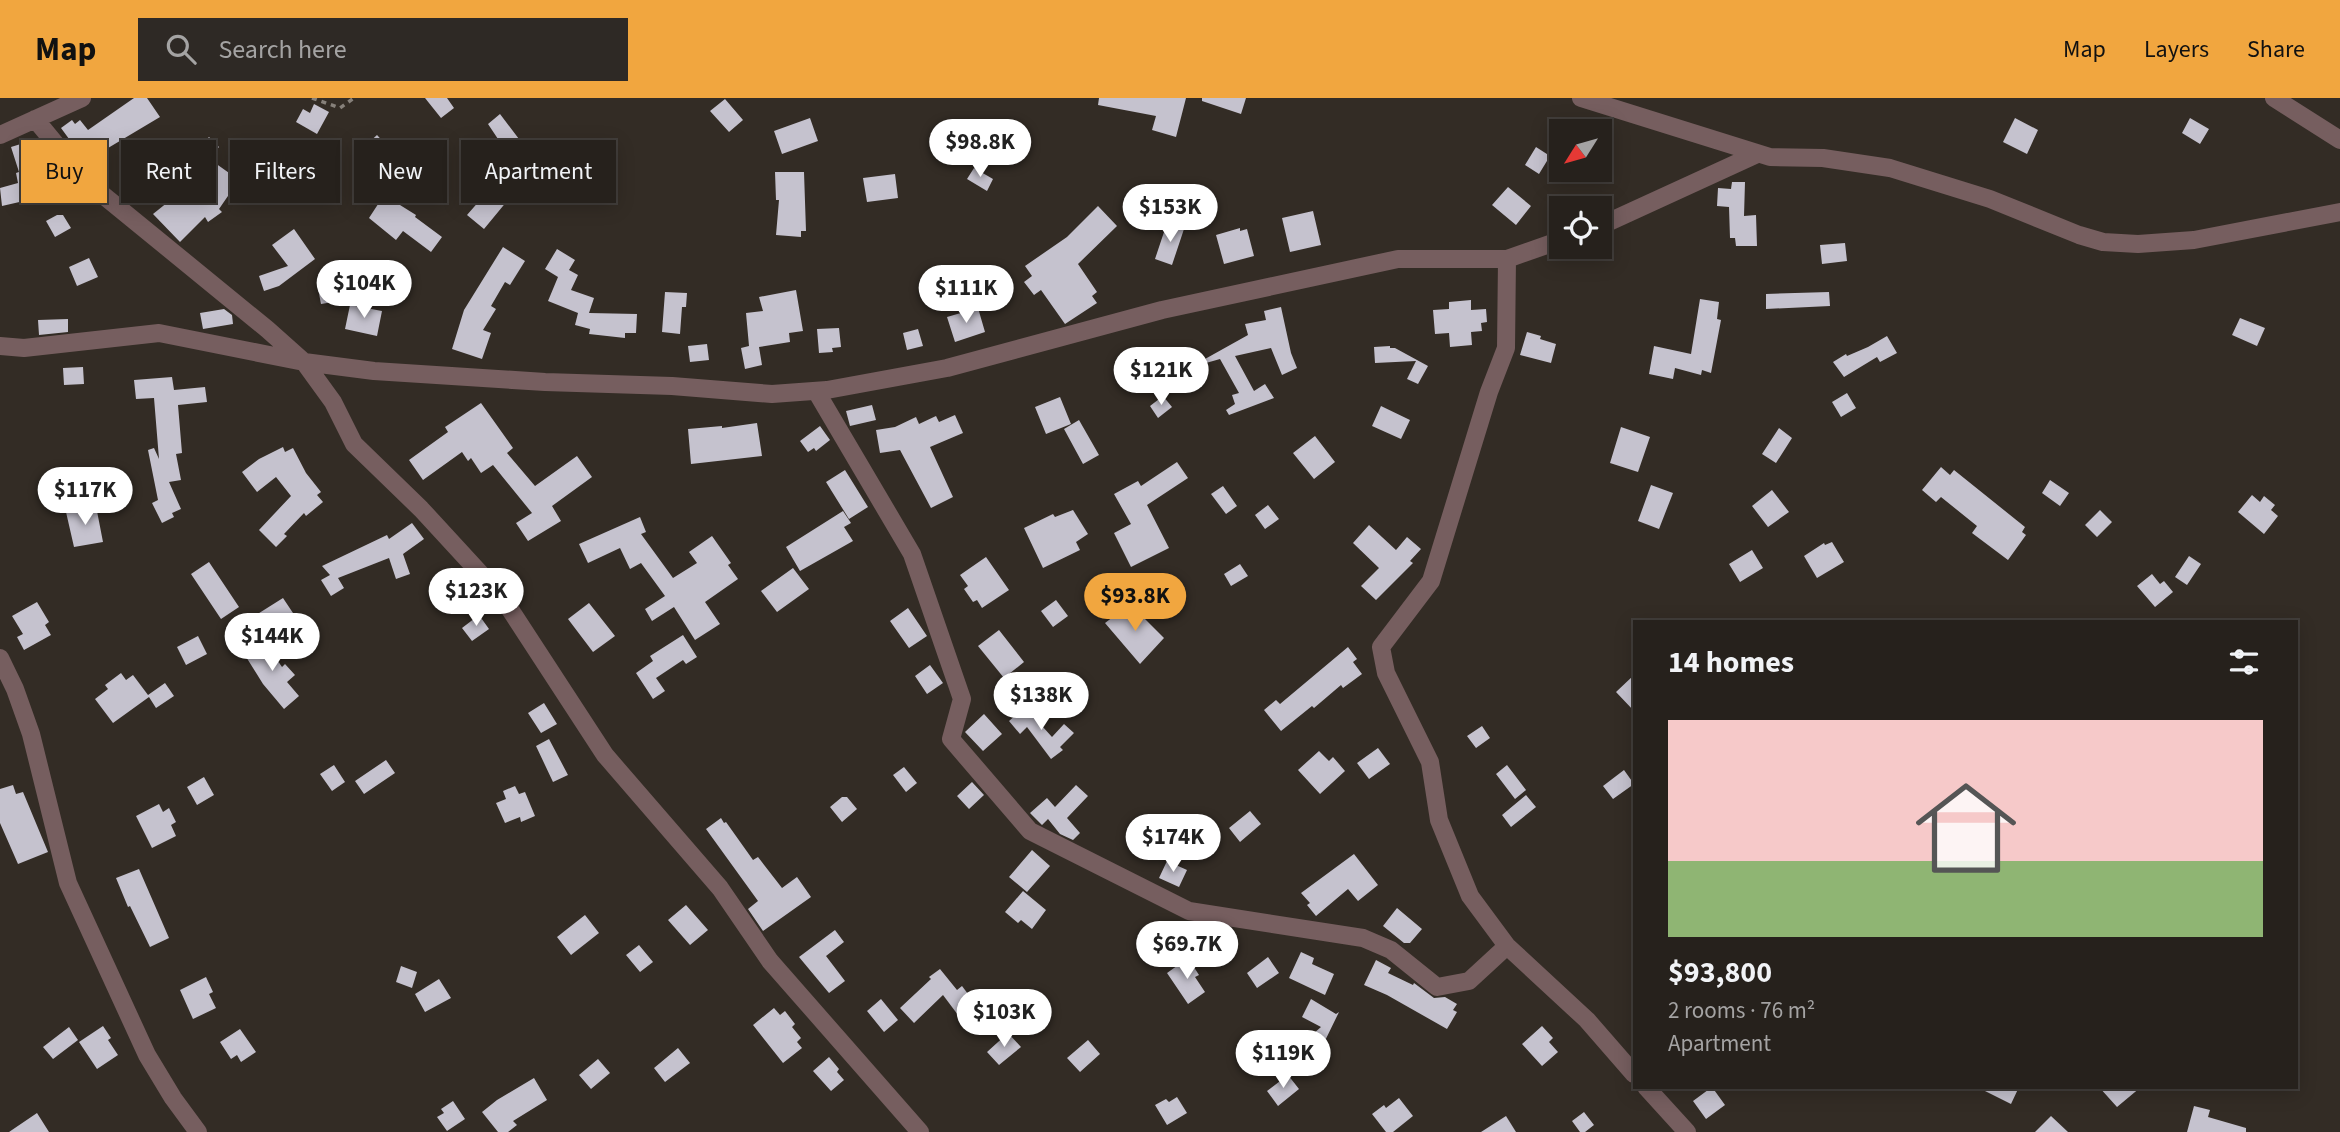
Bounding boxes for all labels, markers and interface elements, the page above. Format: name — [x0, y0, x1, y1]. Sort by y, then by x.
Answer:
search box — [138, 18, 628, 81]
text: Map — [35, 26, 96, 73]
icon: search — [162, 30, 200, 68]
text: Search here — [218, 31, 347, 68]
text: Map — [2063, 32, 2106, 67]
text: Layers — [2144, 32, 2209, 67]
text: Share — [2247, 32, 2305, 67]
north arrow — [1549, 119, 1612, 182]
map controls — [1549, 119, 1612, 259]
pin: $98.8K — [923, 120, 1037, 179]
text: $98.8K — [945, 125, 1015, 158]
chip: Buy — [21, 140, 107, 203]
chip: Rent — [121, 140, 216, 203]
chip: Filters — [230, 140, 340, 203]
chip: New — [354, 140, 447, 203]
chip: Apartment — [461, 140, 616, 203]
pin: $153K — [1121, 184, 1219, 244]
text: $153K — [1139, 190, 1201, 223]
button: locate — [1549, 196, 1612, 259]
pin: $104K — [315, 260, 413, 320]
text: $104K — [333, 266, 395, 299]
pin: $111K — [917, 266, 1015, 325]
text: $111K — [935, 271, 997, 304]
pin: $121K — [1112, 348, 1210, 407]
text: $121K — [1130, 353, 1192, 386]
pin: $117K — [36, 468, 134, 527]
text: $117K — [54, 473, 116, 506]
pin: $123K — [427, 568, 525, 628]
text: $123K — [445, 574, 507, 607]
pin: $93.8K — [1078, 574, 1192, 633]
text: $93.8K — [1100, 579, 1170, 612]
pin: $144K — [223, 614, 321, 673]
text: $144K — [241, 619, 303, 652]
text: 14 homes — [1668, 641, 1794, 684]
icon: filters — [2225, 643, 2263, 681]
pin: $138K — [992, 672, 1090, 732]
text: $138K — [1010, 678, 1072, 711]
icon: home — [1903, 765, 2029, 891]
pin: $174K — [1124, 814, 1222, 874]
text: $174K — [1142, 820, 1204, 853]
pin: $69.7K — [1130, 922, 1244, 981]
text: $69.7K — [1152, 927, 1222, 960]
text: $93,800 — [1668, 951, 1772, 994]
pin: $103K — [955, 990, 1053, 1049]
text: 2 rooms · 76 m² — [1668, 994, 1815, 1027]
text: $103K — [973, 995, 1035, 1028]
text: Apartment — [1668, 1027, 1771, 1060]
pin: $119K — [1234, 1030, 1332, 1090]
text: $119K — [1252, 1036, 1314, 1069]

